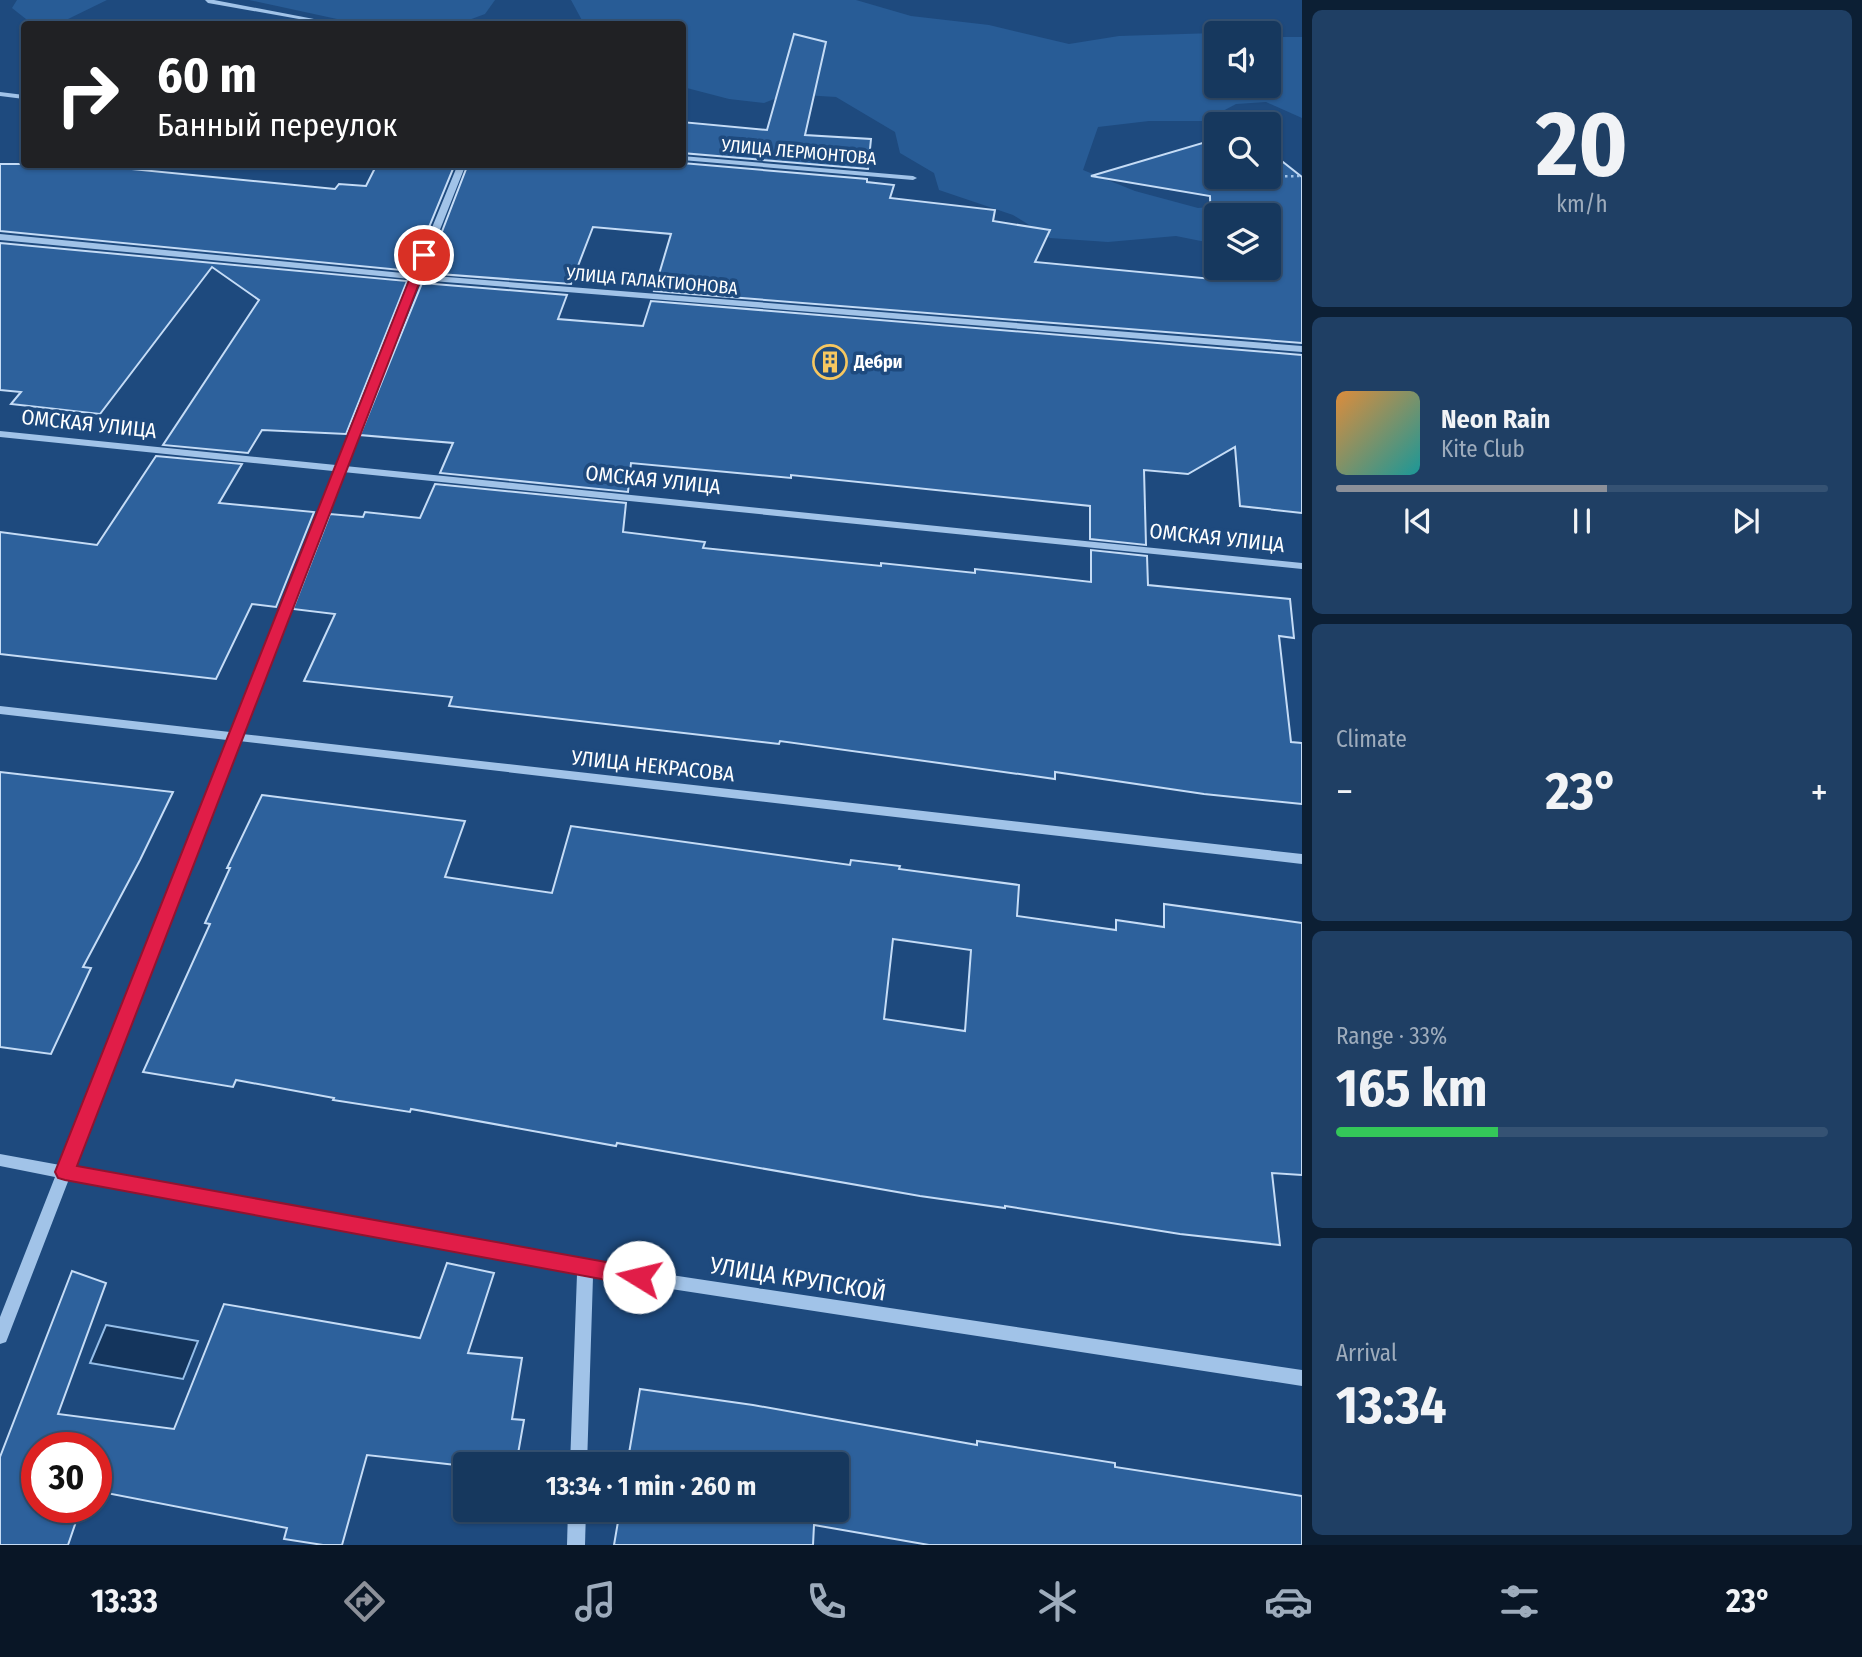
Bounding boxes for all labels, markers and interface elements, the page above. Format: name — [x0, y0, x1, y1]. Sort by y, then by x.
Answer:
map controls — [1204, 21, 1281, 280]
button: sound — [1204, 21, 1281, 98]
text: 60 m — [157, 46, 257, 105]
icon: right — [42, 49, 133, 140]
text: 20 — [1536, 90, 1628, 199]
text: Банный переулок — [157, 106, 397, 144]
button: search — [1204, 112, 1281, 189]
street label: УЛИЦА ЛЕРМОНТОВА — [720, 134, 878, 170]
text: km/h — [1556, 190, 1608, 218]
button: layers — [1204, 203, 1281, 280]
pin — [394, 225, 454, 285]
icon: arrive — [405, 236, 443, 274]
street label: УЛИЦА ГАЛАКТИОНОВА — [564, 262, 739, 300]
building icon: Дебри — [811, 343, 849, 381]
place label: Дебри — [853, 351, 902, 373]
street label: ОМСКАЯ УЛИЦА — [20, 404, 158, 444]
text: Neon Rain — [1441, 404, 1550, 435]
text: Kite Club — [1441, 435, 1525, 463]
street label: ОМСКАЯ УЛИЦА — [584, 460, 722, 500]
icon: previous — [1399, 502, 1437, 540]
icon: pause — [1563, 502, 1601, 540]
icon: next — [1727, 502, 1765, 540]
street label: ОМСКАЯ УЛИЦА — [1148, 518, 1286, 558]
text: Climate — [1336, 725, 1407, 753]
street label: УЛИЦА НЕКРАСОВА — [569, 744, 736, 787]
text: 23° — [1545, 760, 1618, 823]
text: − — [1336, 769, 1353, 815]
text: + — [1811, 769, 1828, 815]
text: Range · 33% — [1336, 1022, 1447, 1050]
text: 165 km — [1336, 1057, 1487, 1120]
position arrow — [602, 1240, 676, 1314]
street label: УЛИЦА КРУПСКОЙ — [707, 1251, 888, 1307]
text: Arrival — [1336, 1339, 1397, 1367]
text: 13:34 — [1336, 1374, 1447, 1437]
speed limit sign: 30 — [21, 1432, 112, 1523]
text: 13:34 · 1 min · 260 m — [546, 1471, 756, 1502]
icon: directions — [340, 1577, 389, 1626]
icon: music — [571, 1577, 620, 1626]
icon: phone — [802, 1577, 851, 1626]
icon: climate — [1033, 1577, 1082, 1626]
icon: car — [1264, 1577, 1313, 1626]
icon: filters — [1495, 1577, 1544, 1626]
text: 13:33 — [91, 1582, 158, 1620]
text: 23° — [1726, 1582, 1771, 1620]

